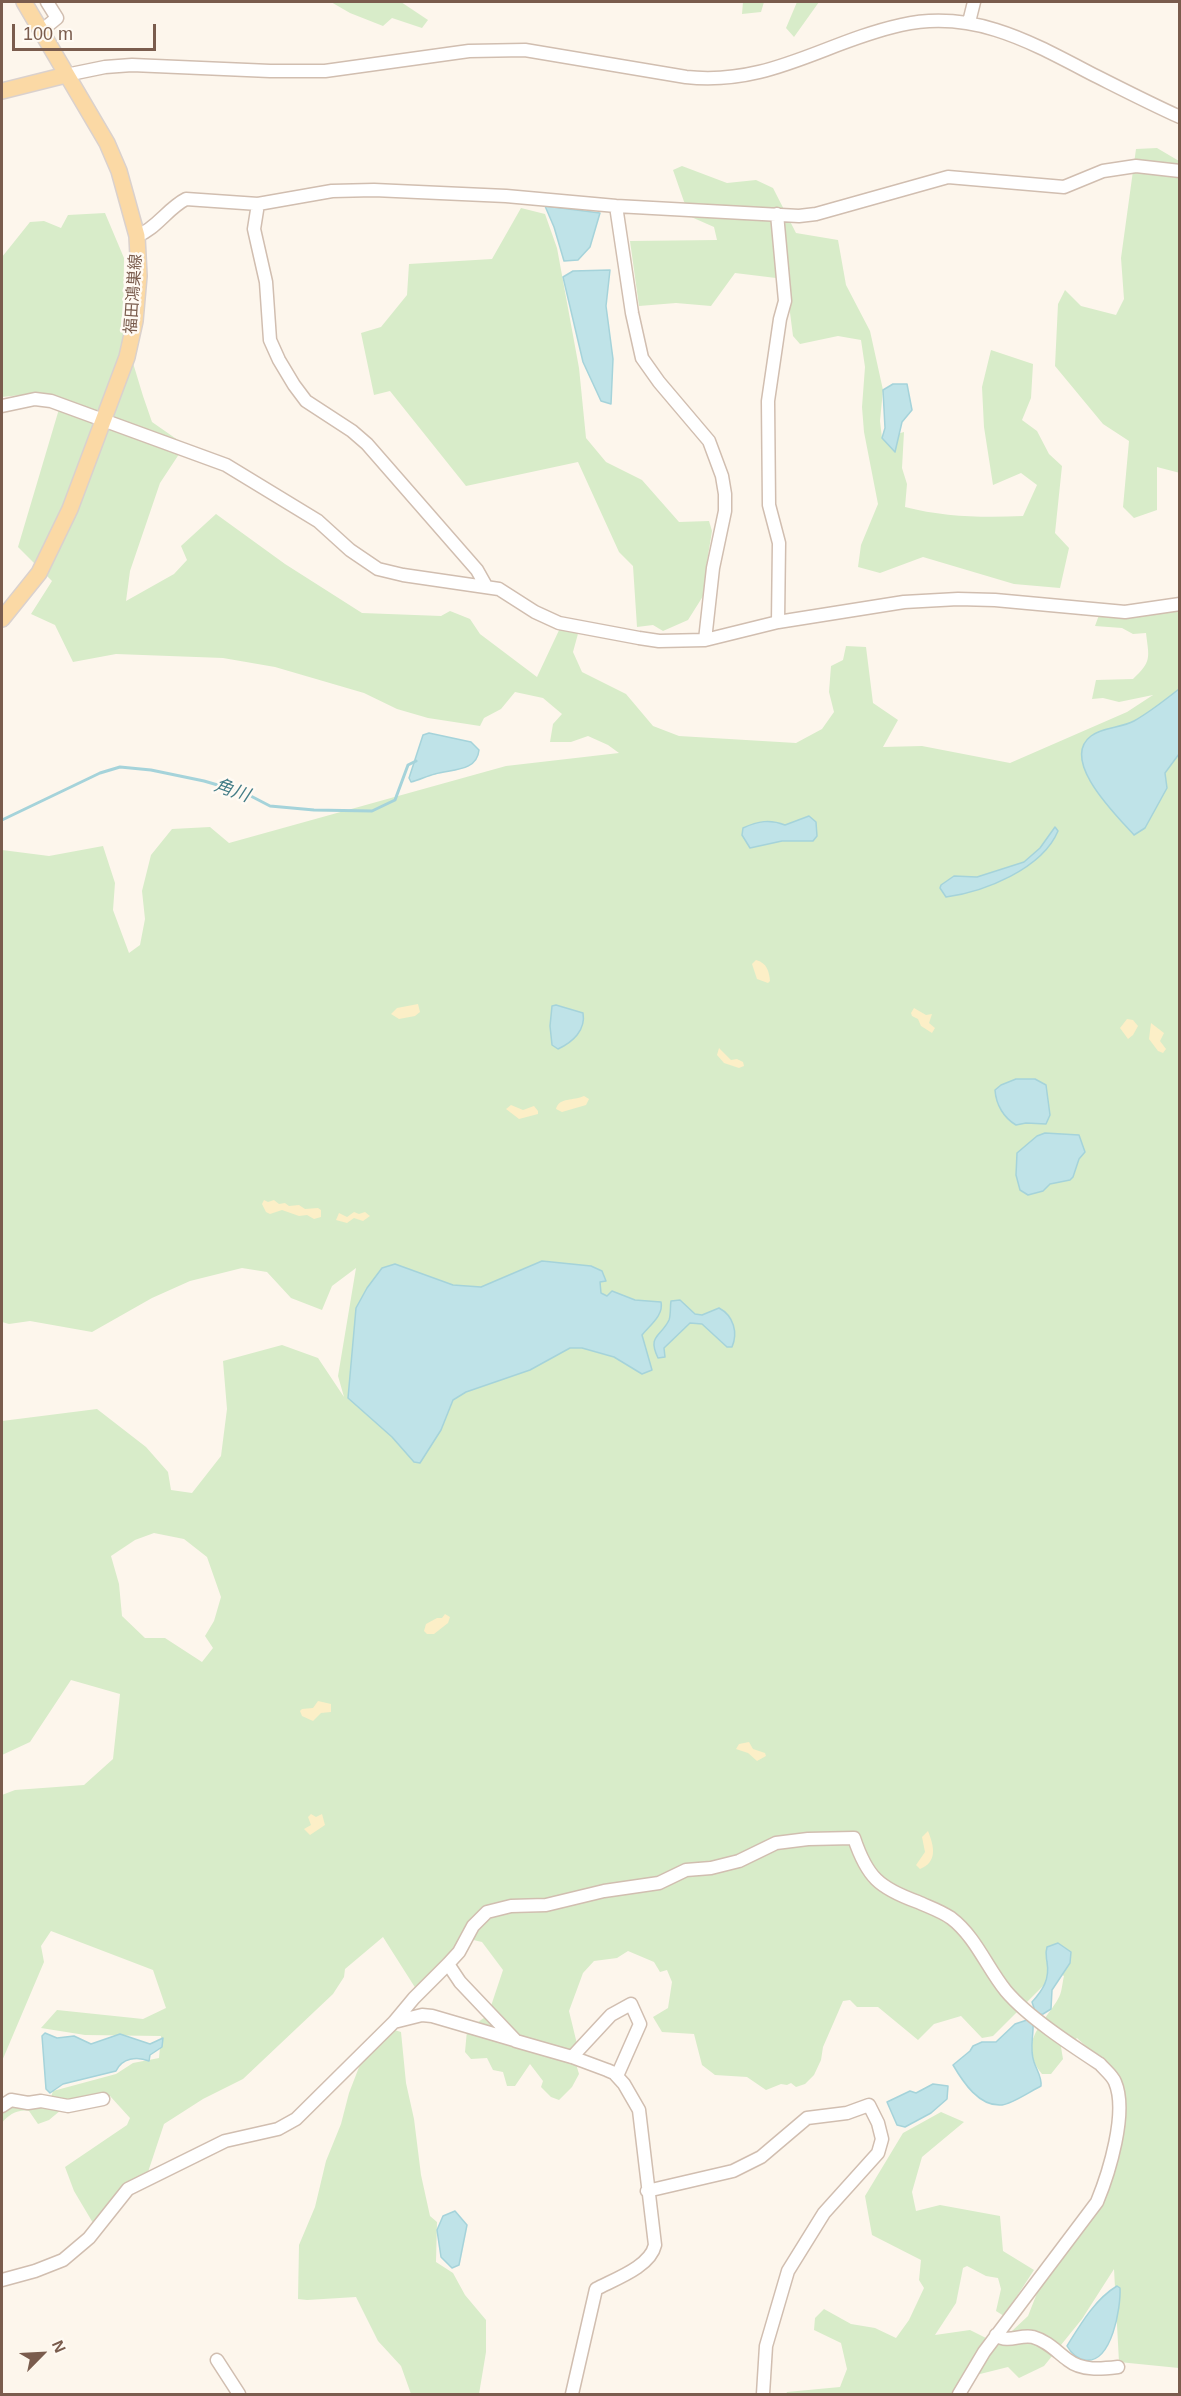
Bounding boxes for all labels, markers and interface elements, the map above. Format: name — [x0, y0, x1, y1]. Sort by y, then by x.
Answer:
scale bar — [15, 12, 159, 50]
text: 100 m — [23, 24, 73, 44]
street label: 福田鴻巣線 — [122, 253, 146, 335]
water label: 角川 — [211, 775, 253, 807]
north arrow — [12, 2324, 72, 2384]
text: N — [49, 2338, 69, 2355]

